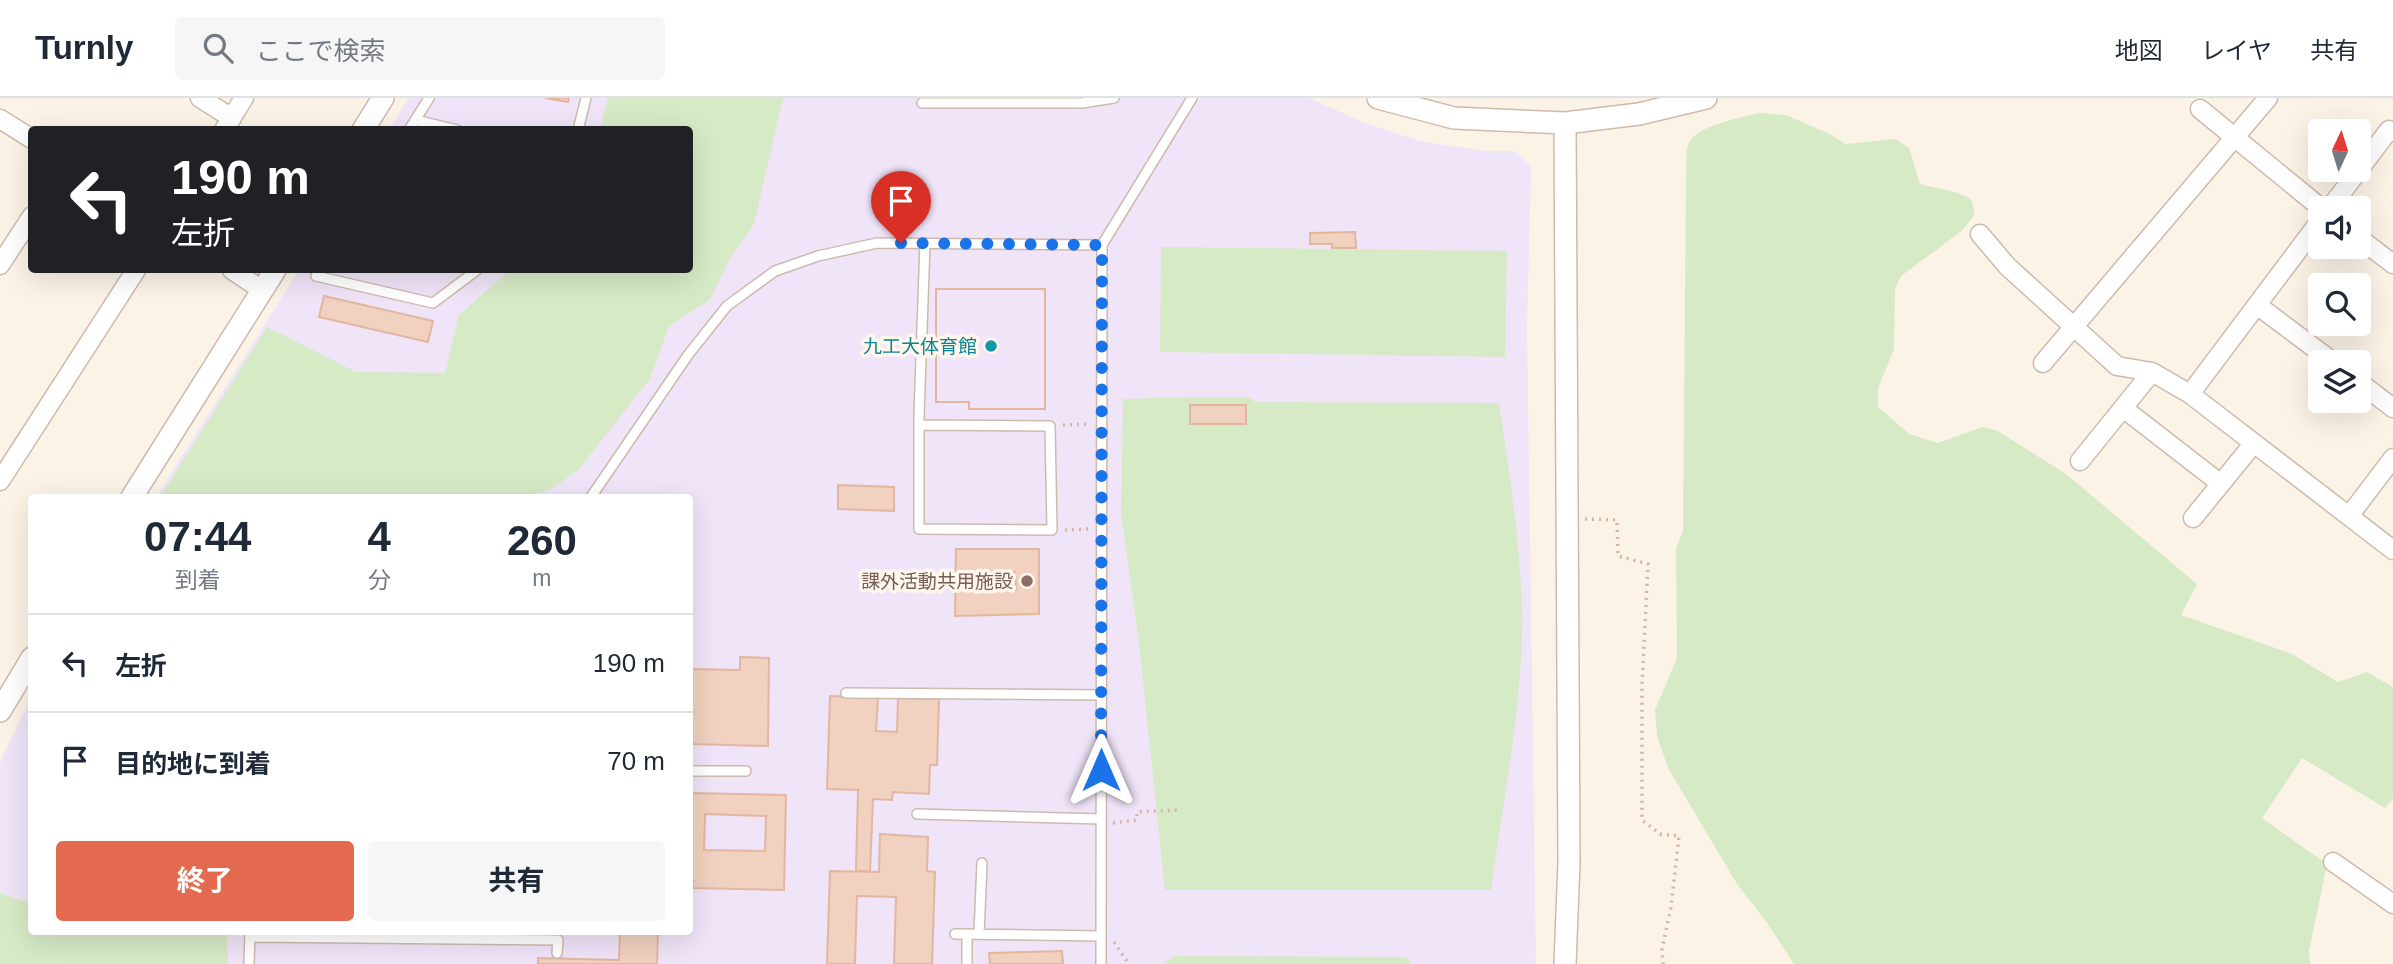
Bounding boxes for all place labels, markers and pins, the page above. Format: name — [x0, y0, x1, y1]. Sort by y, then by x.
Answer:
pin — [871, 171, 931, 243]
place label: 九工大体育館 — [863, 336, 977, 357]
marker: 九工大体育館 — [983, 338, 999, 354]
place label: 課外活動共用施設 — [861, 571, 1013, 592]
marker: 課外活動共用施設 — [1019, 573, 1035, 589]

